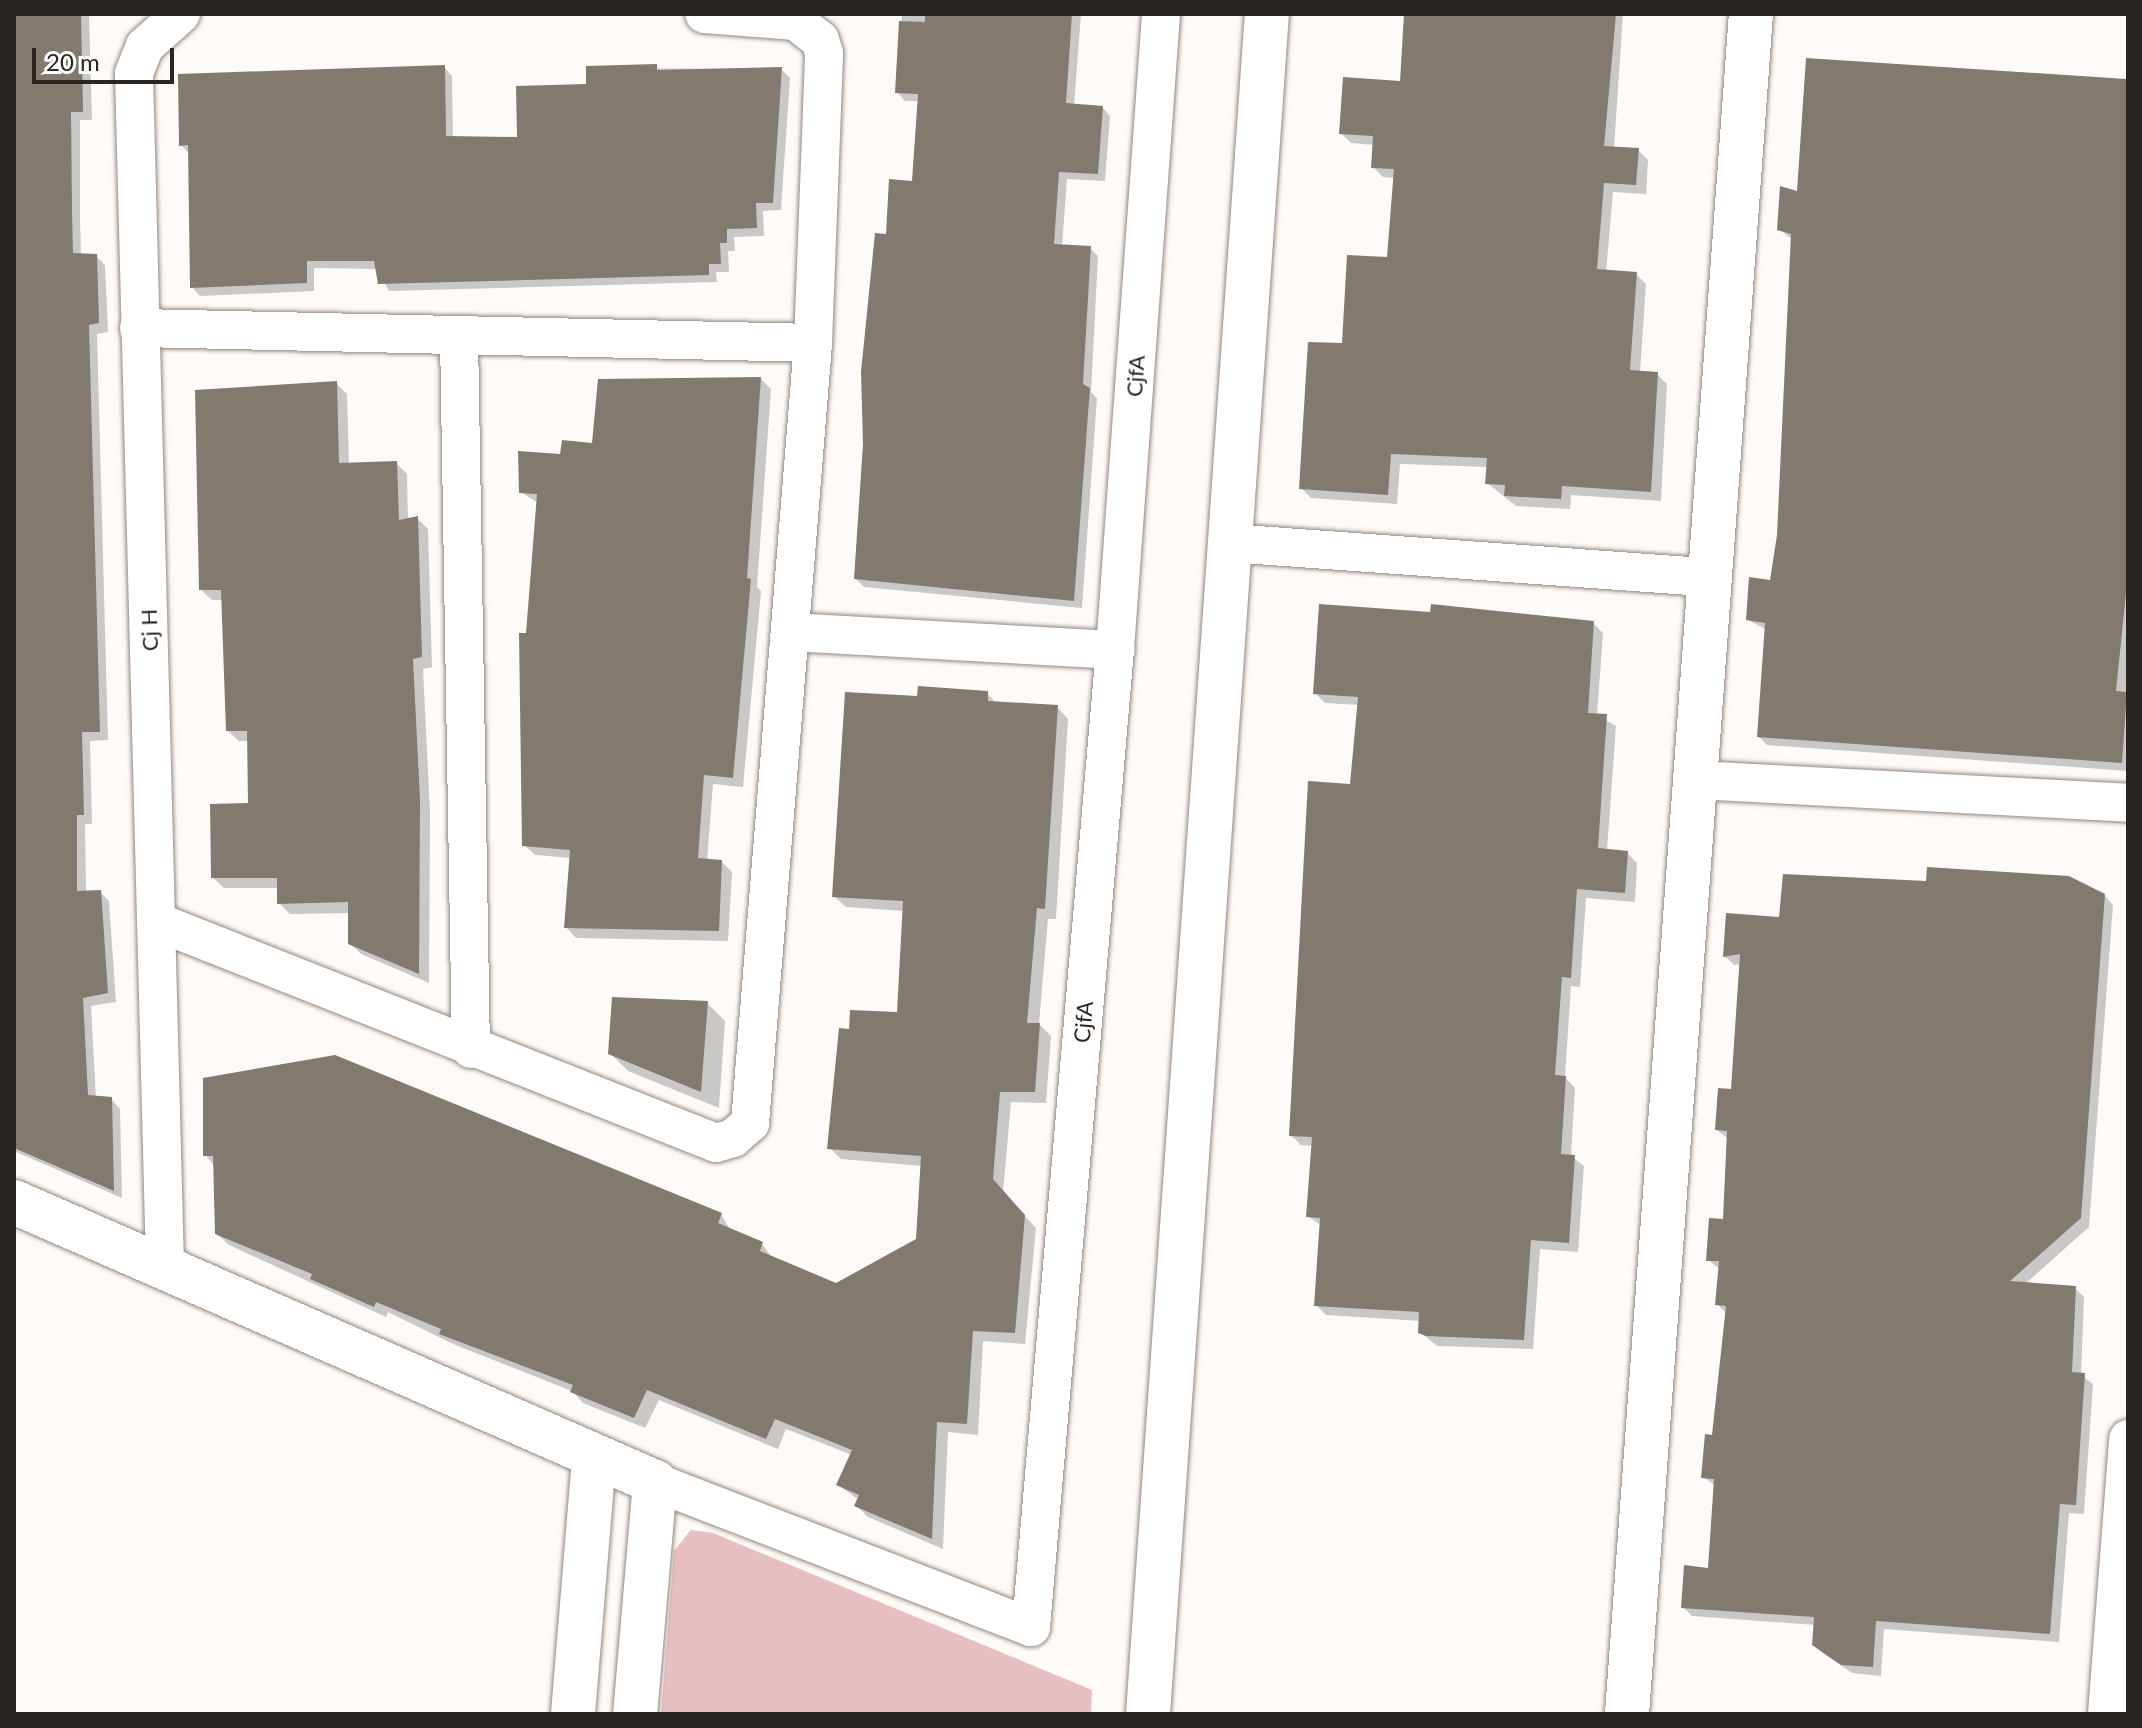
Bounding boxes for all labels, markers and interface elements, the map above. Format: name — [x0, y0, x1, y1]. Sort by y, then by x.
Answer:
scale bar — [36, 32, 178, 82]
text: 20 m — [46, 47, 100, 76]
street label: CjfA — [1120, 354, 1150, 398]
street label: Cj H — [135, 608, 163, 652]
street label: CjfA — [1068, 1000, 1098, 1044]

